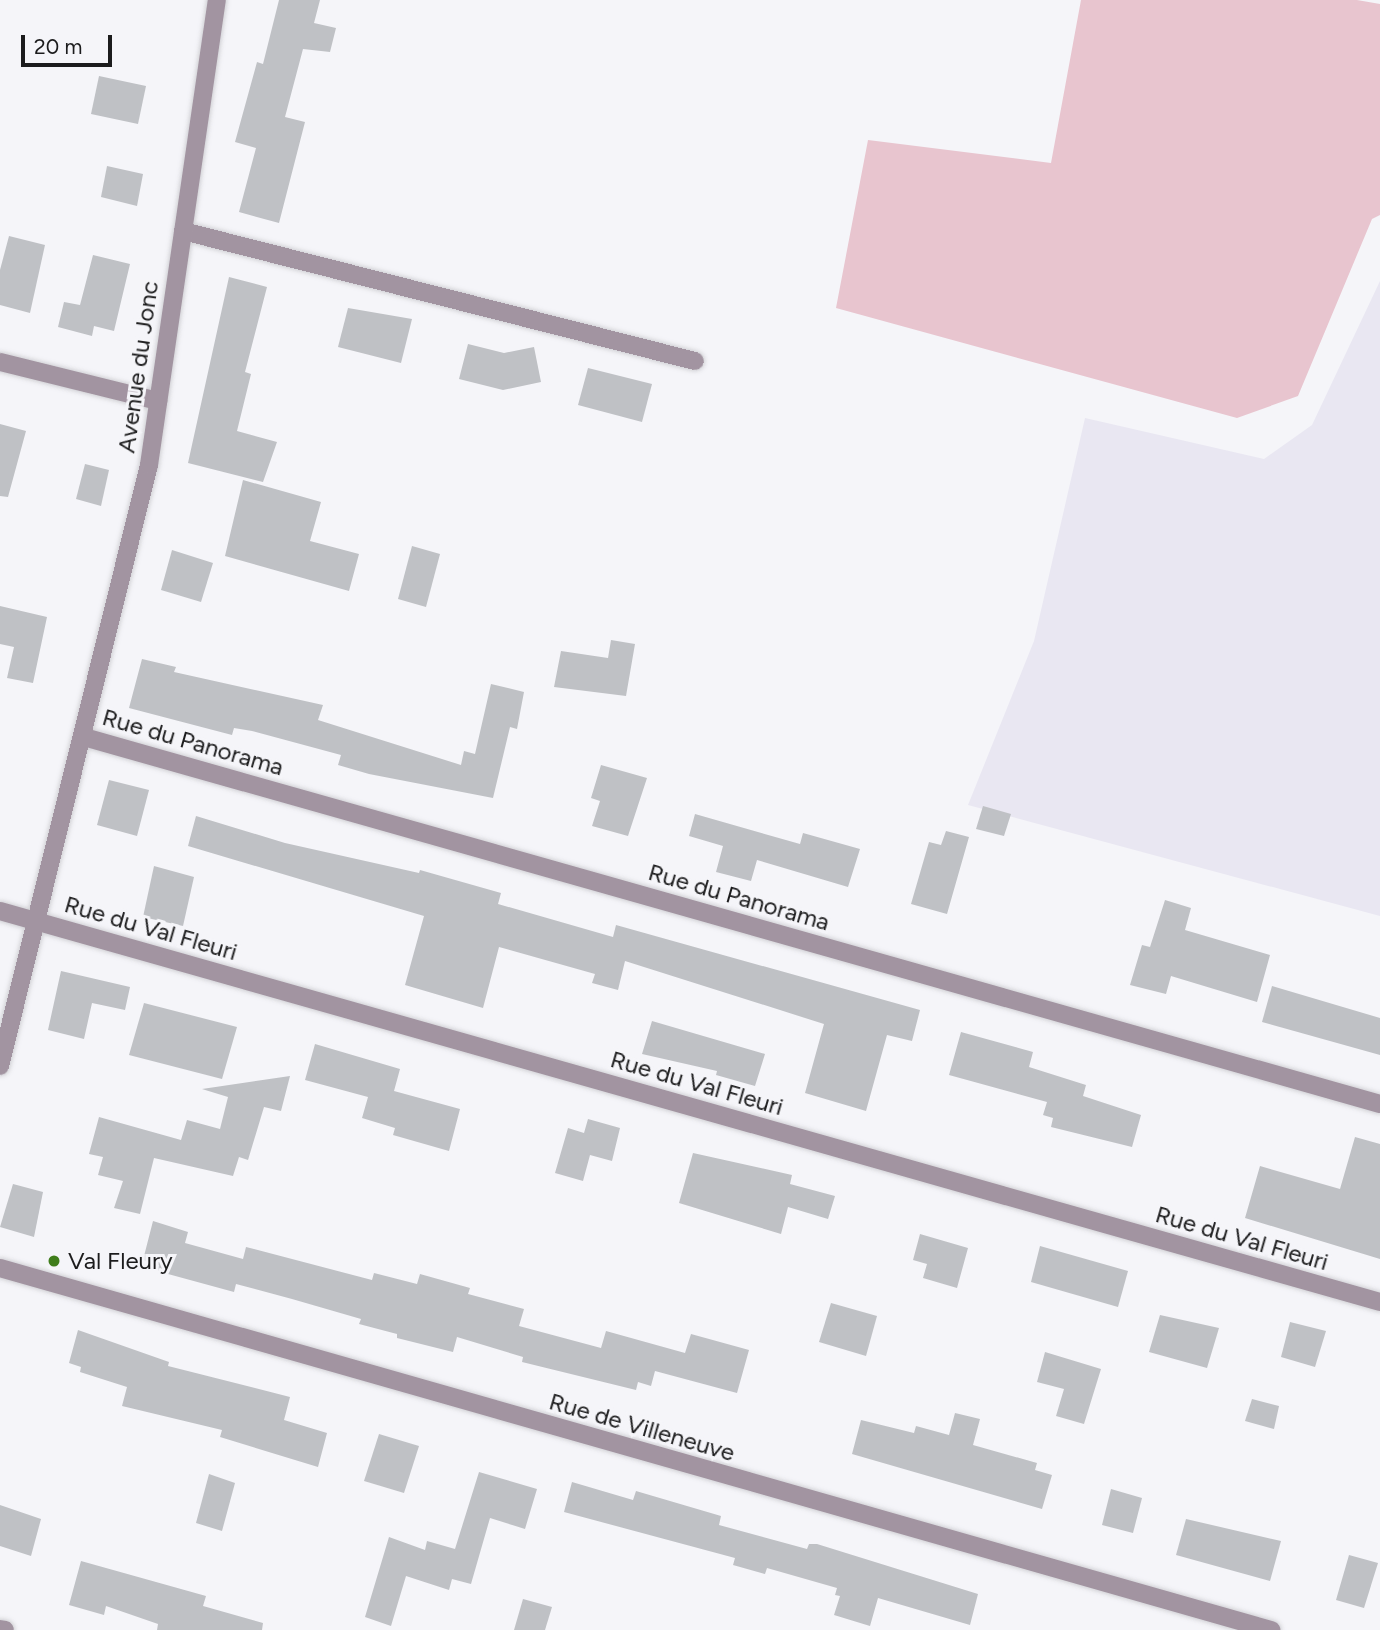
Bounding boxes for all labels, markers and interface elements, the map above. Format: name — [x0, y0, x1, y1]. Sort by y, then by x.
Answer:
scale bar — [24, 21, 116, 65]
text: 20 m — [34, 34, 82, 59]
street label: Avenue du Jonc — [112, 279, 164, 455]
street label: Rue du Panorama — [99, 702, 287, 782]
street label: Rue du Panorama — [645, 857, 833, 937]
street label: Rue du Val Fleuri — [61, 890, 241, 966]
street label: Rue du Val Fleuri — [607, 1045, 787, 1121]
street label: Rue du Val Fleuri — [1152, 1200, 1332, 1276]
place label: Val Fleury — [68, 1247, 173, 1275]
marker: Val Fleury — [46, 1253, 62, 1269]
street label: Rue de Villeneuve — [546, 1387, 738, 1467]

